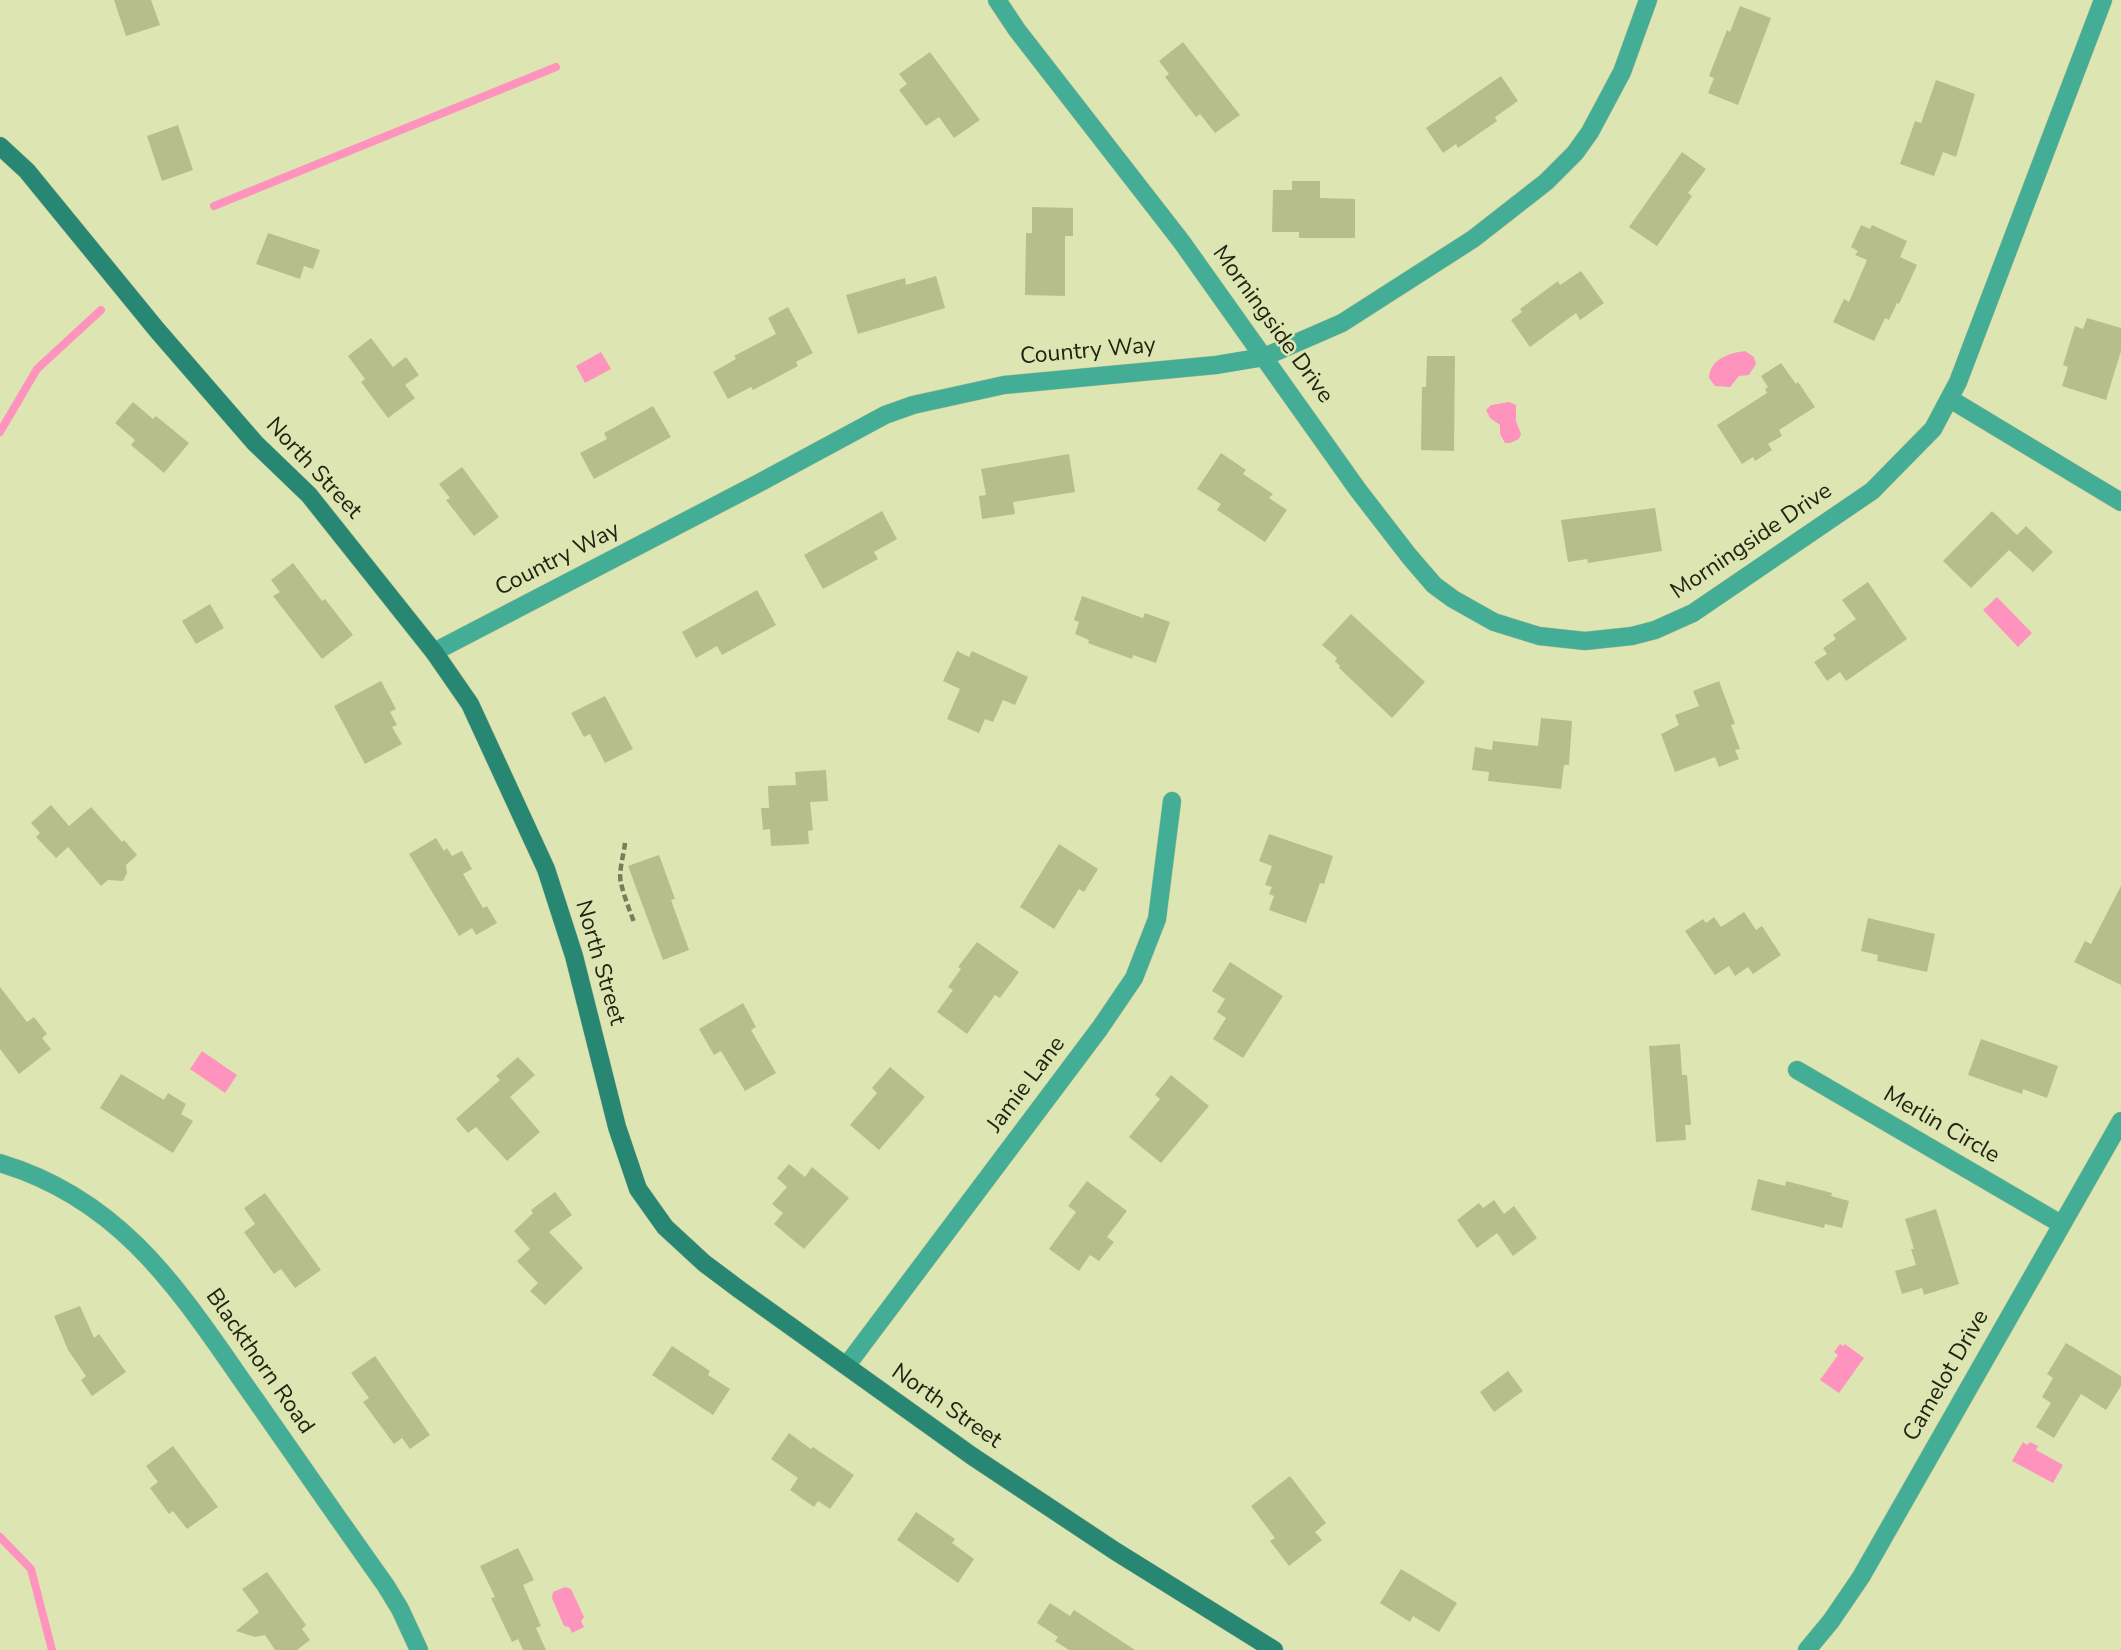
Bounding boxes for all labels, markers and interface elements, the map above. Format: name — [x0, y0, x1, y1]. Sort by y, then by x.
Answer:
street label: Morningside Drive — [1206, 241, 1338, 409]
street label: Country Way — [1019, 332, 1157, 372]
street label: North Street — [259, 413, 367, 525]
street label: Morningside Drive — [1666, 478, 1838, 606]
street label: Country Way — [491, 517, 625, 603]
street label: North Street — [568, 897, 630, 1029]
street label: Jamie Lane — [982, 1032, 1072, 1138]
street label: Merlin Circle — [1878, 1082, 2004, 1170]
street label: Blackthorn Road — [199, 1284, 319, 1440]
street label: Camelot Drive — [1898, 1305, 1996, 1447]
street label: North Street — [885, 1359, 1007, 1455]

